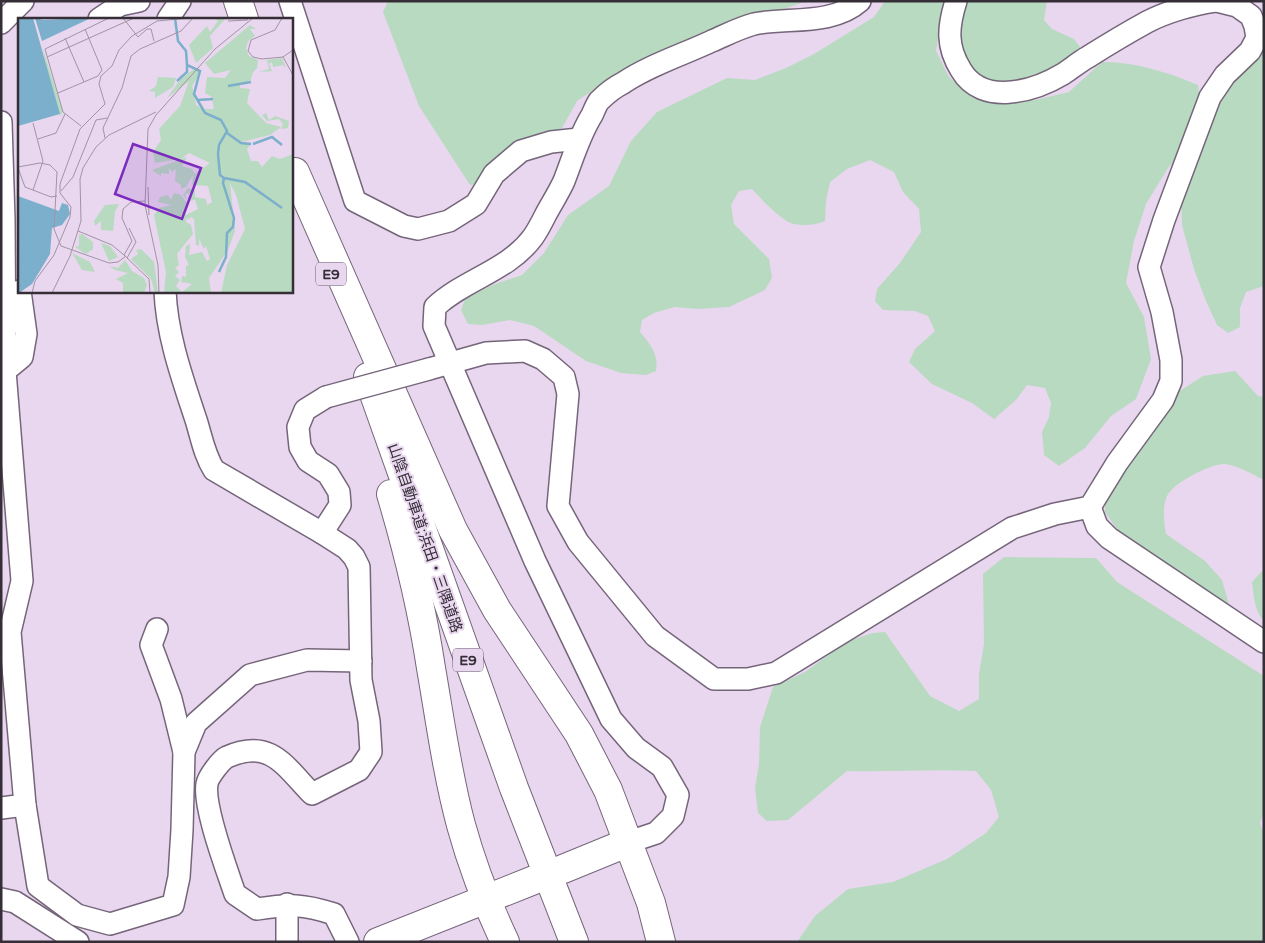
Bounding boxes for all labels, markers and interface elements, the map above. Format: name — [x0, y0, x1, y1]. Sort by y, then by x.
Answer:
inset map — [18, 18, 292, 292]
road number: E9 — [316, 262, 346, 286]
street label: 山陰自動車道;浜田・三隅道路 — [384, 441, 466, 635]
road number: E9 — [453, 648, 483, 672]

